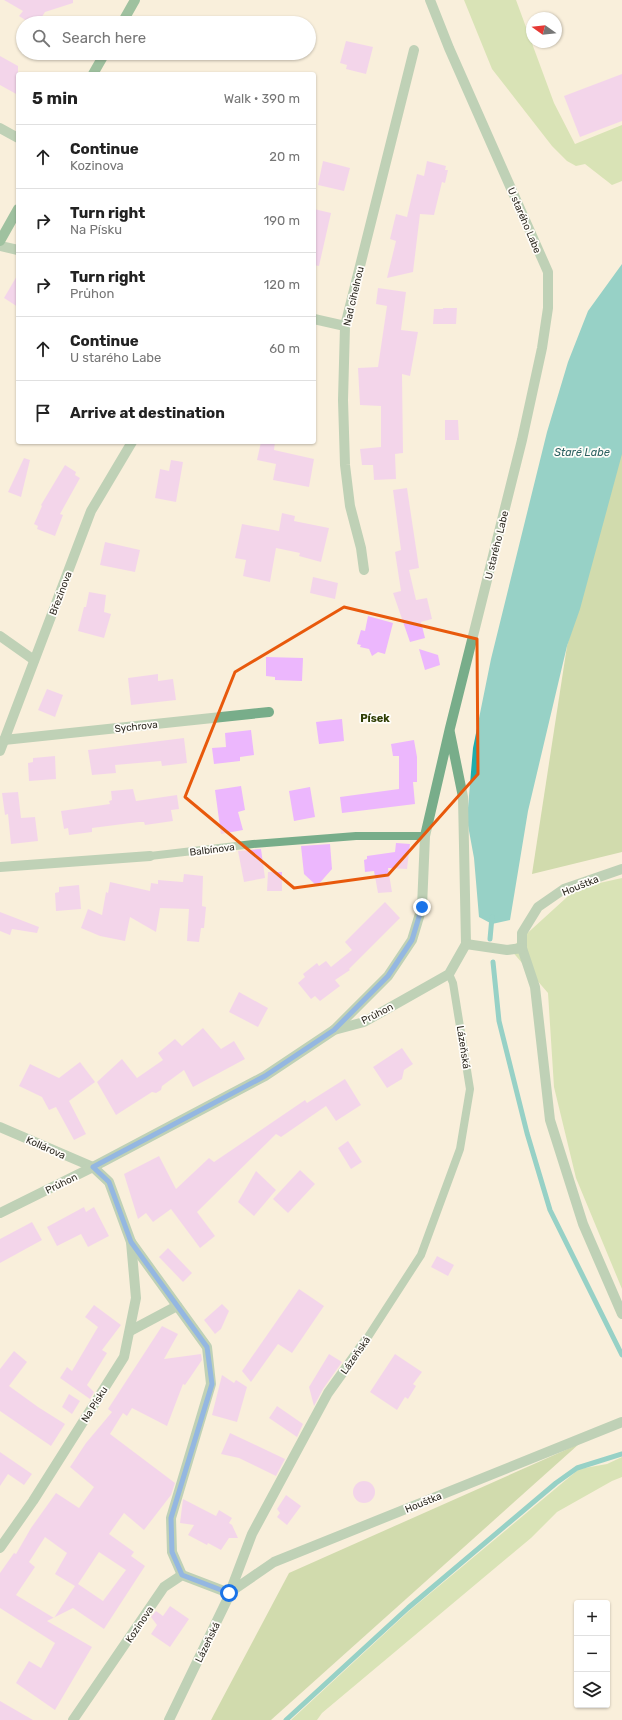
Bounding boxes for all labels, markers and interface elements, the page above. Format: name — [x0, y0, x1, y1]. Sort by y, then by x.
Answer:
north arrow — [526, 12, 562, 48]
search box — [16, 16, 316, 60]
icon: search — [30, 27, 52, 49]
text: Search here — [62, 29, 146, 47]
text: 5 min — [32, 88, 78, 108]
text: Walk · 390 m — [224, 91, 300, 106]
text: Continue — [70, 140, 139, 158]
icon: ahead — [32, 146, 54, 168]
text: 20 m — [269, 149, 300, 164]
text: Kozinova — [70, 158, 124, 173]
street label: U starého Labe — [505, 186, 543, 255]
text: Turn right — [70, 204, 145, 222]
icon: right — [32, 210, 54, 232]
text: 190 m — [264, 213, 300, 228]
text: Na Písku — [70, 222, 122, 237]
street label: Nad cihelnou — [341, 265, 367, 327]
text: Turn right — [70, 268, 145, 286]
icon: right — [32, 274, 54, 296]
text: 120 m — [264, 277, 300, 292]
text: Průhon — [70, 286, 114, 301]
text: Continue — [70, 332, 139, 350]
icon: ahead — [32, 338, 54, 360]
text: 60 m — [269, 341, 300, 356]
text: U starého Labe — [70, 350, 161, 365]
icon: arrive — [32, 402, 54, 424]
text: Arrive at destination — [70, 404, 225, 422]
water label: Staré Labe — [554, 446, 610, 459]
street label: U starého Labe — [483, 509, 511, 581]
street label: Březinova — [47, 570, 75, 617]
district label: Písek — [360, 712, 390, 725]
street label: Sychrova — [114, 719, 158, 735]
street label: Balbínova — [189, 841, 235, 859]
street label: Houštka — [560, 873, 600, 899]
route end — [413, 898, 431, 916]
street label: Průhon — [360, 1001, 395, 1027]
street label: Lázeňská — [454, 1025, 472, 1070]
street label: Kollárova — [24, 1134, 67, 1162]
street label: Průhon — [43, 1171, 79, 1197]
street label: Lázeňská — [338, 1334, 373, 1377]
street label: Na Písku — [79, 1384, 111, 1425]
street label: Houštka — [403, 1490, 443, 1516]
route start — [220, 1584, 238, 1602]
map controls — [574, 1600, 610, 1708]
button: + — [574, 1600, 610, 1636]
street label: Kozinova — [123, 1604, 156, 1645]
street label: Lázeňská — [193, 1620, 223, 1665]
button: − — [574, 1636, 610, 1672]
button: layers — [574, 1672, 610, 1708]

